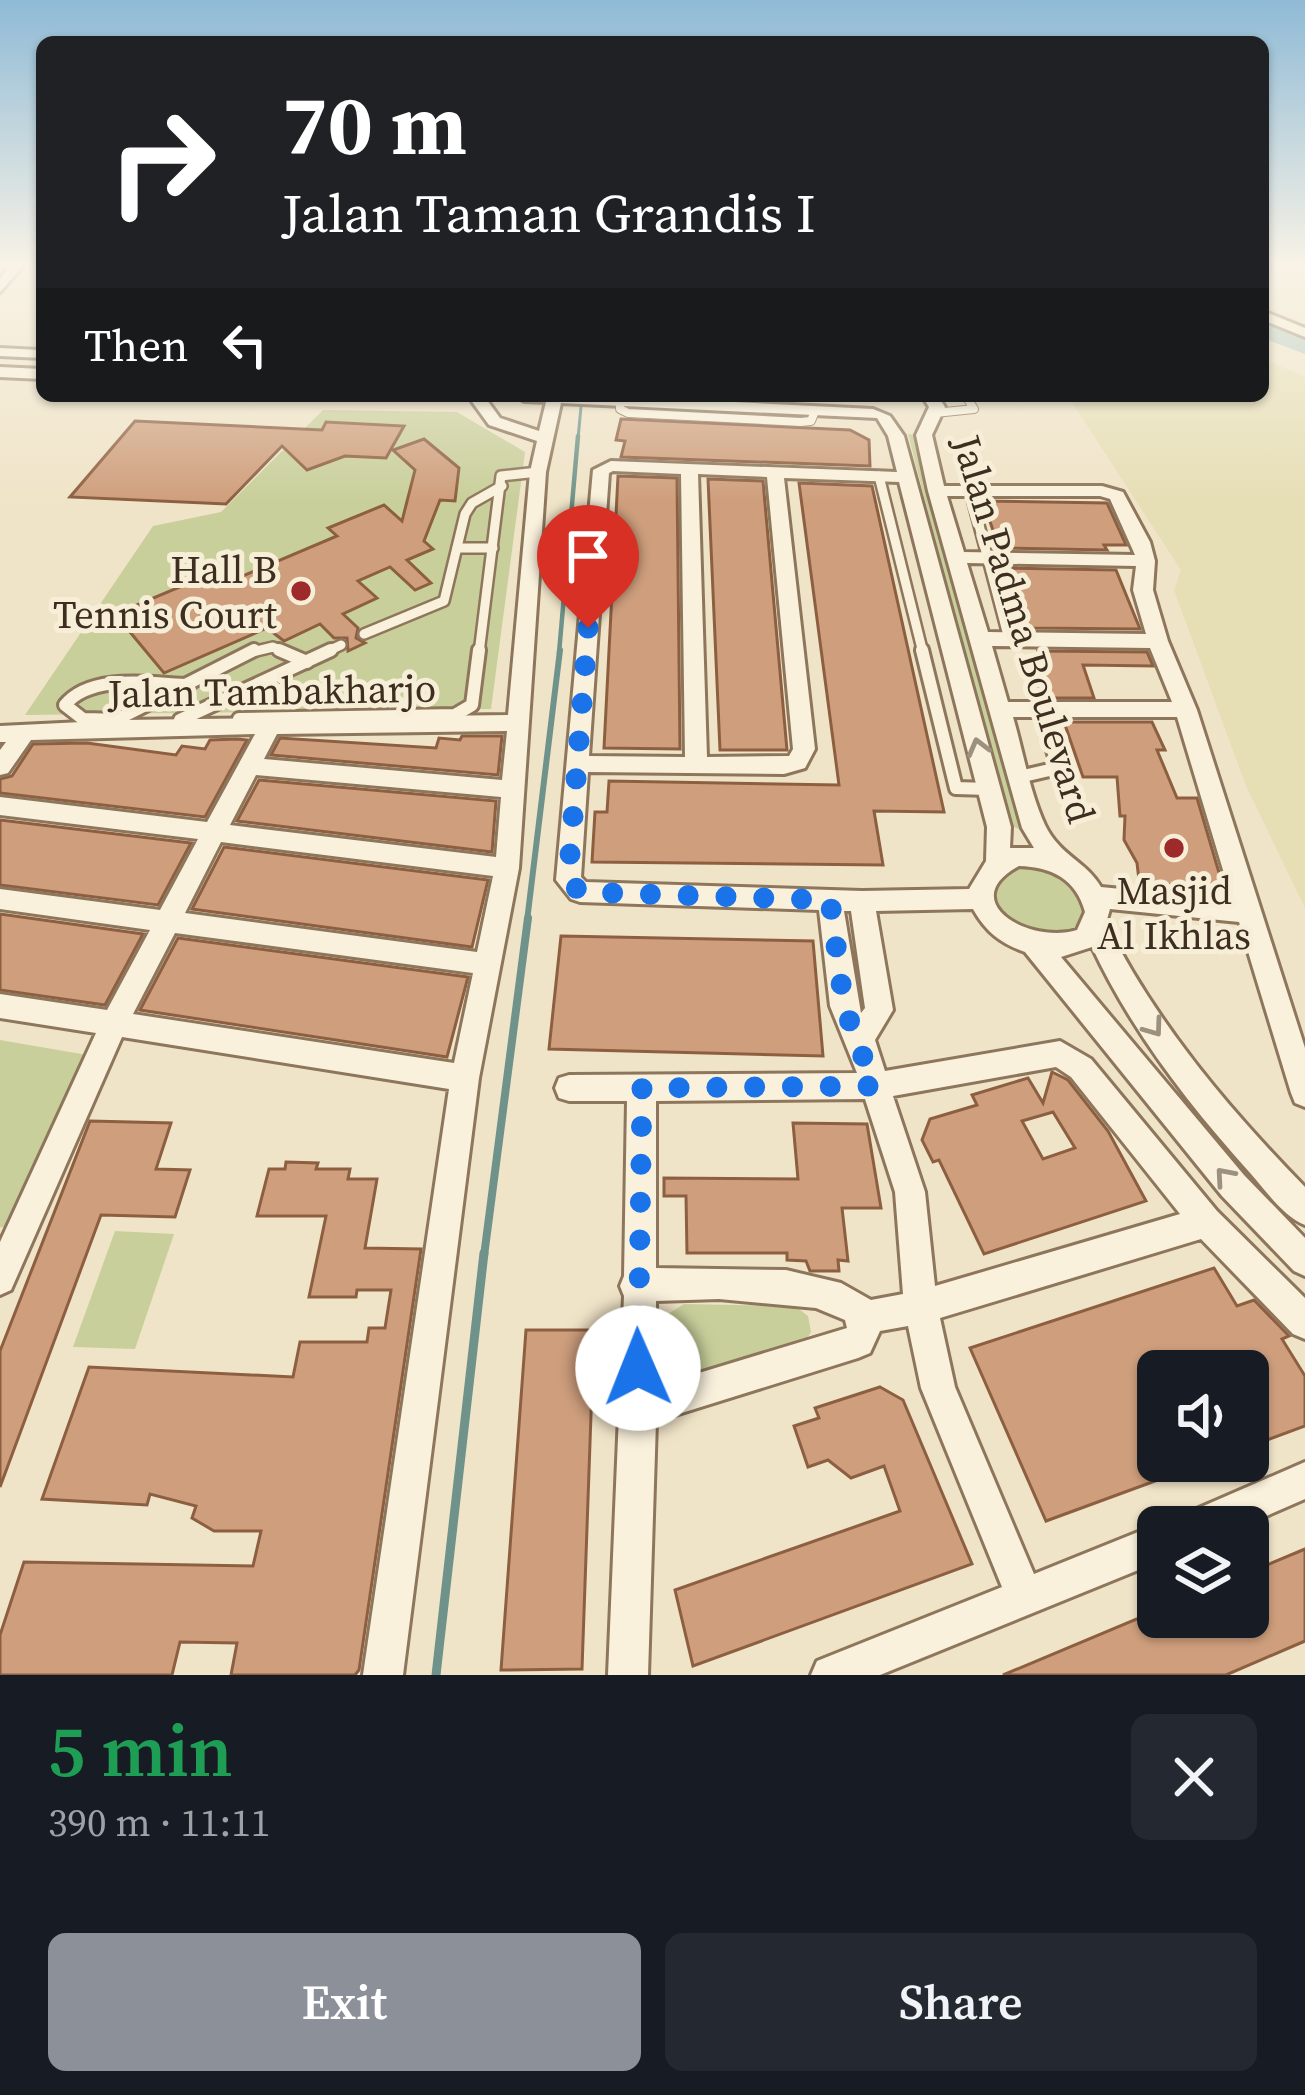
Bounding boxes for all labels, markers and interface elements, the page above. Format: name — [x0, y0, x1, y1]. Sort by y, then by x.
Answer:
text: 70 m — [282, 67, 467, 182]
icon: right — [84, 84, 240, 240]
text: Jalan Taman Grandis I — [282, 176, 816, 250]
icon: left — [212, 312, 278, 378]
text: Then — [84, 314, 188, 376]
street label: Jalan Padma Boulevard — [940, 428, 1108, 829]
pin — [537, 505, 639, 628]
icon: arrive — [555, 523, 621, 589]
place label: Hall B Tennis Court — [53, 543, 277, 641]
marker: Hall B Tennis Court — [288, 578, 314, 604]
street label: Jalan Tambakharjo — [106, 662, 437, 720]
one-way arrow — [967, 738, 992, 758]
marker: Masjid Al Ikhlas — [1161, 835, 1187, 861]
place label: Masjid Al Ikhlas — [1097, 864, 1251, 962]
one-way arrow — [1140, 1014, 1162, 1036]
one-way arrow — [1217, 1169, 1238, 1190]
position arrow — [575, 1305, 701, 1431]
map controls — [1137, 1350, 1269, 1638]
button: sound — [1137, 1350, 1269, 1482]
button: layers — [1137, 1506, 1269, 1638]
text: 5 min — [48, 1701, 233, 1800]
button: close — [1131, 1714, 1257, 1840]
text: 390 m · 11:11 — [48, 1796, 270, 1849]
button: Exit — [48, 1933, 641, 2071]
button: Share — [665, 1933, 1257, 2071]

